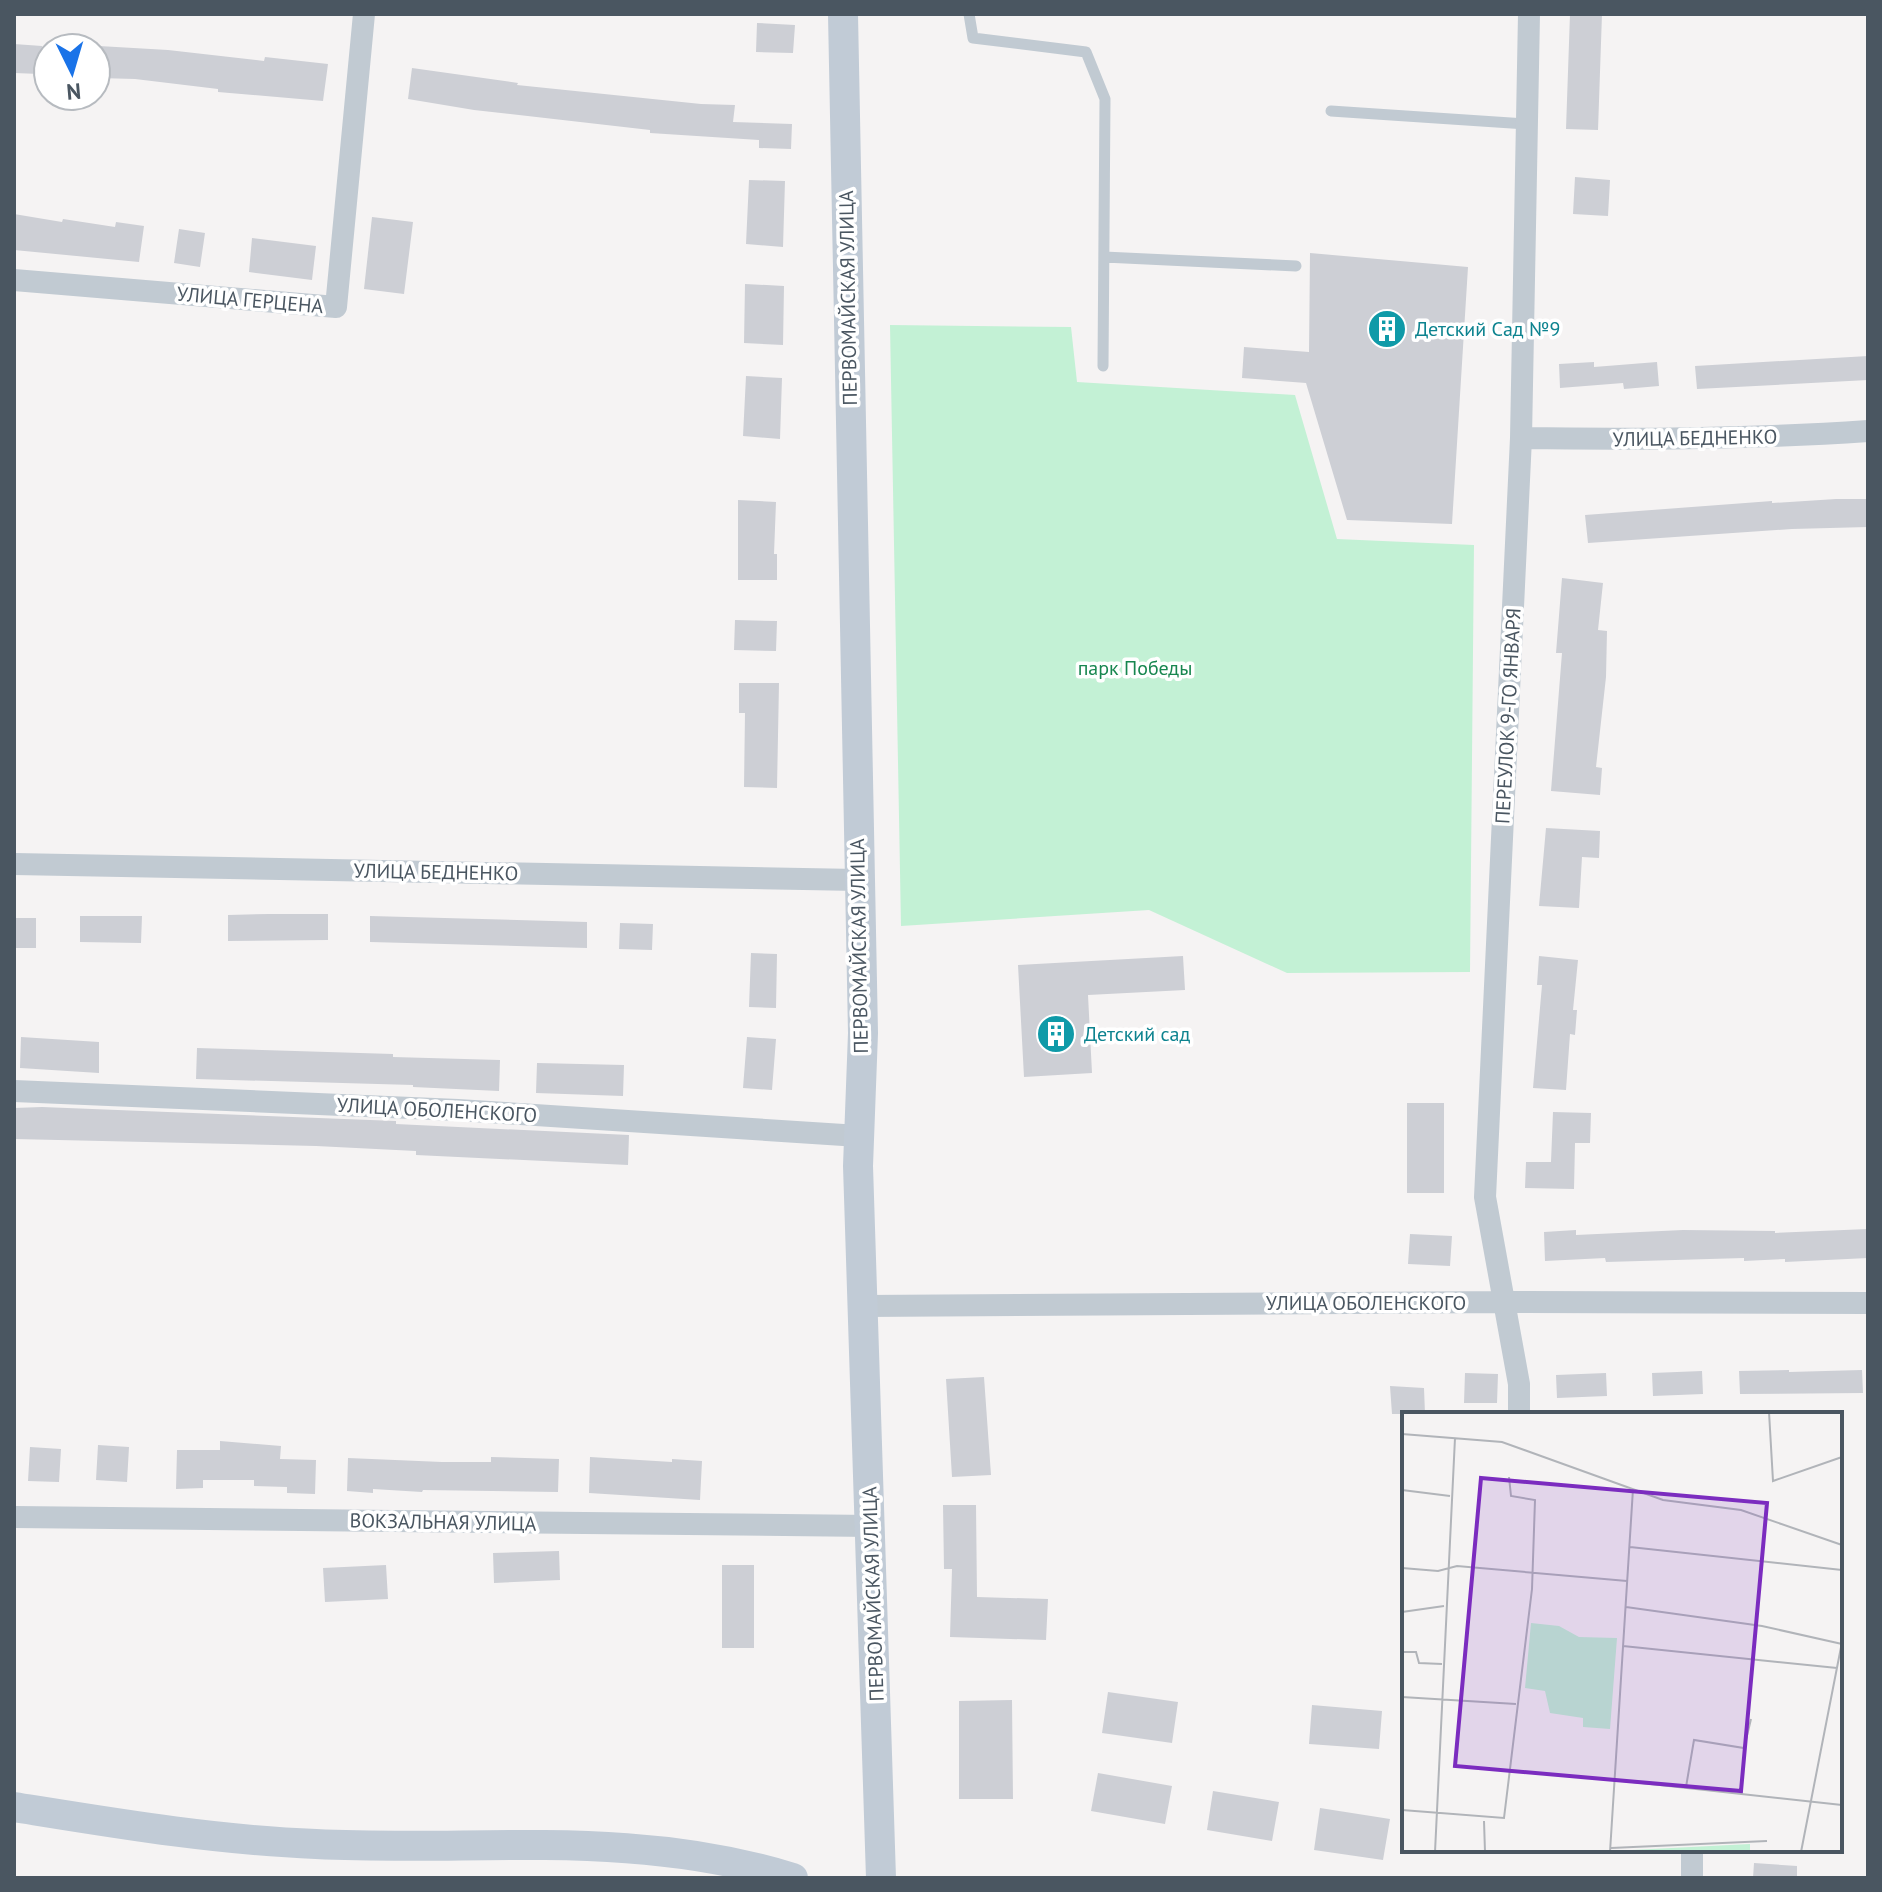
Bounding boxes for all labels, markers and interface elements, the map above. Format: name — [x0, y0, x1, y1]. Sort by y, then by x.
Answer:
north arrow — [32, 32, 112, 112]
text: N — [65, 77, 82, 107]
street label: ПЕРВОМАЙСКАЯ УЛИЦА — [833, 190, 863, 406]
street label: УЛИЦА ГЕРЦЕНА — [176, 281, 325, 319]
building icon: Детский Сад №9 — [1366, 308, 1408, 350]
place label: Детский Сад №9 — [1415, 316, 1560, 342]
street label: УЛИЦА БЕДНЕНКО — [1612, 424, 1778, 452]
street label: ПЕРЕУЛОК 9-ГО ЯНВАРЯ — [1489, 607, 1527, 825]
park label: парк Победы — [1078, 655, 1192, 681]
street label: ПЕРВОМАЙСКАЯ УЛИЦА — [844, 838, 874, 1054]
street label: УЛИЦА БЕДНЕНКО — [353, 858, 519, 886]
building icon: Детский сад — [1035, 1013, 1077, 1055]
place label: Детский сад — [1084, 1021, 1190, 1047]
street label: УЛИЦА ОБОЛЕНСКОГО — [336, 1092, 538, 1128]
street label: УЛИЦА ОБОЛЕНСКОГО — [1266, 1290, 1466, 1316]
inset map — [1402, 1412, 1842, 1852]
street label: ПЕРВОМАЙСКАЯ УЛИЦА — [856, 1486, 890, 1702]
street label: ВОКЗАЛЬНАЯ УЛИЦА — [349, 1507, 537, 1537]

